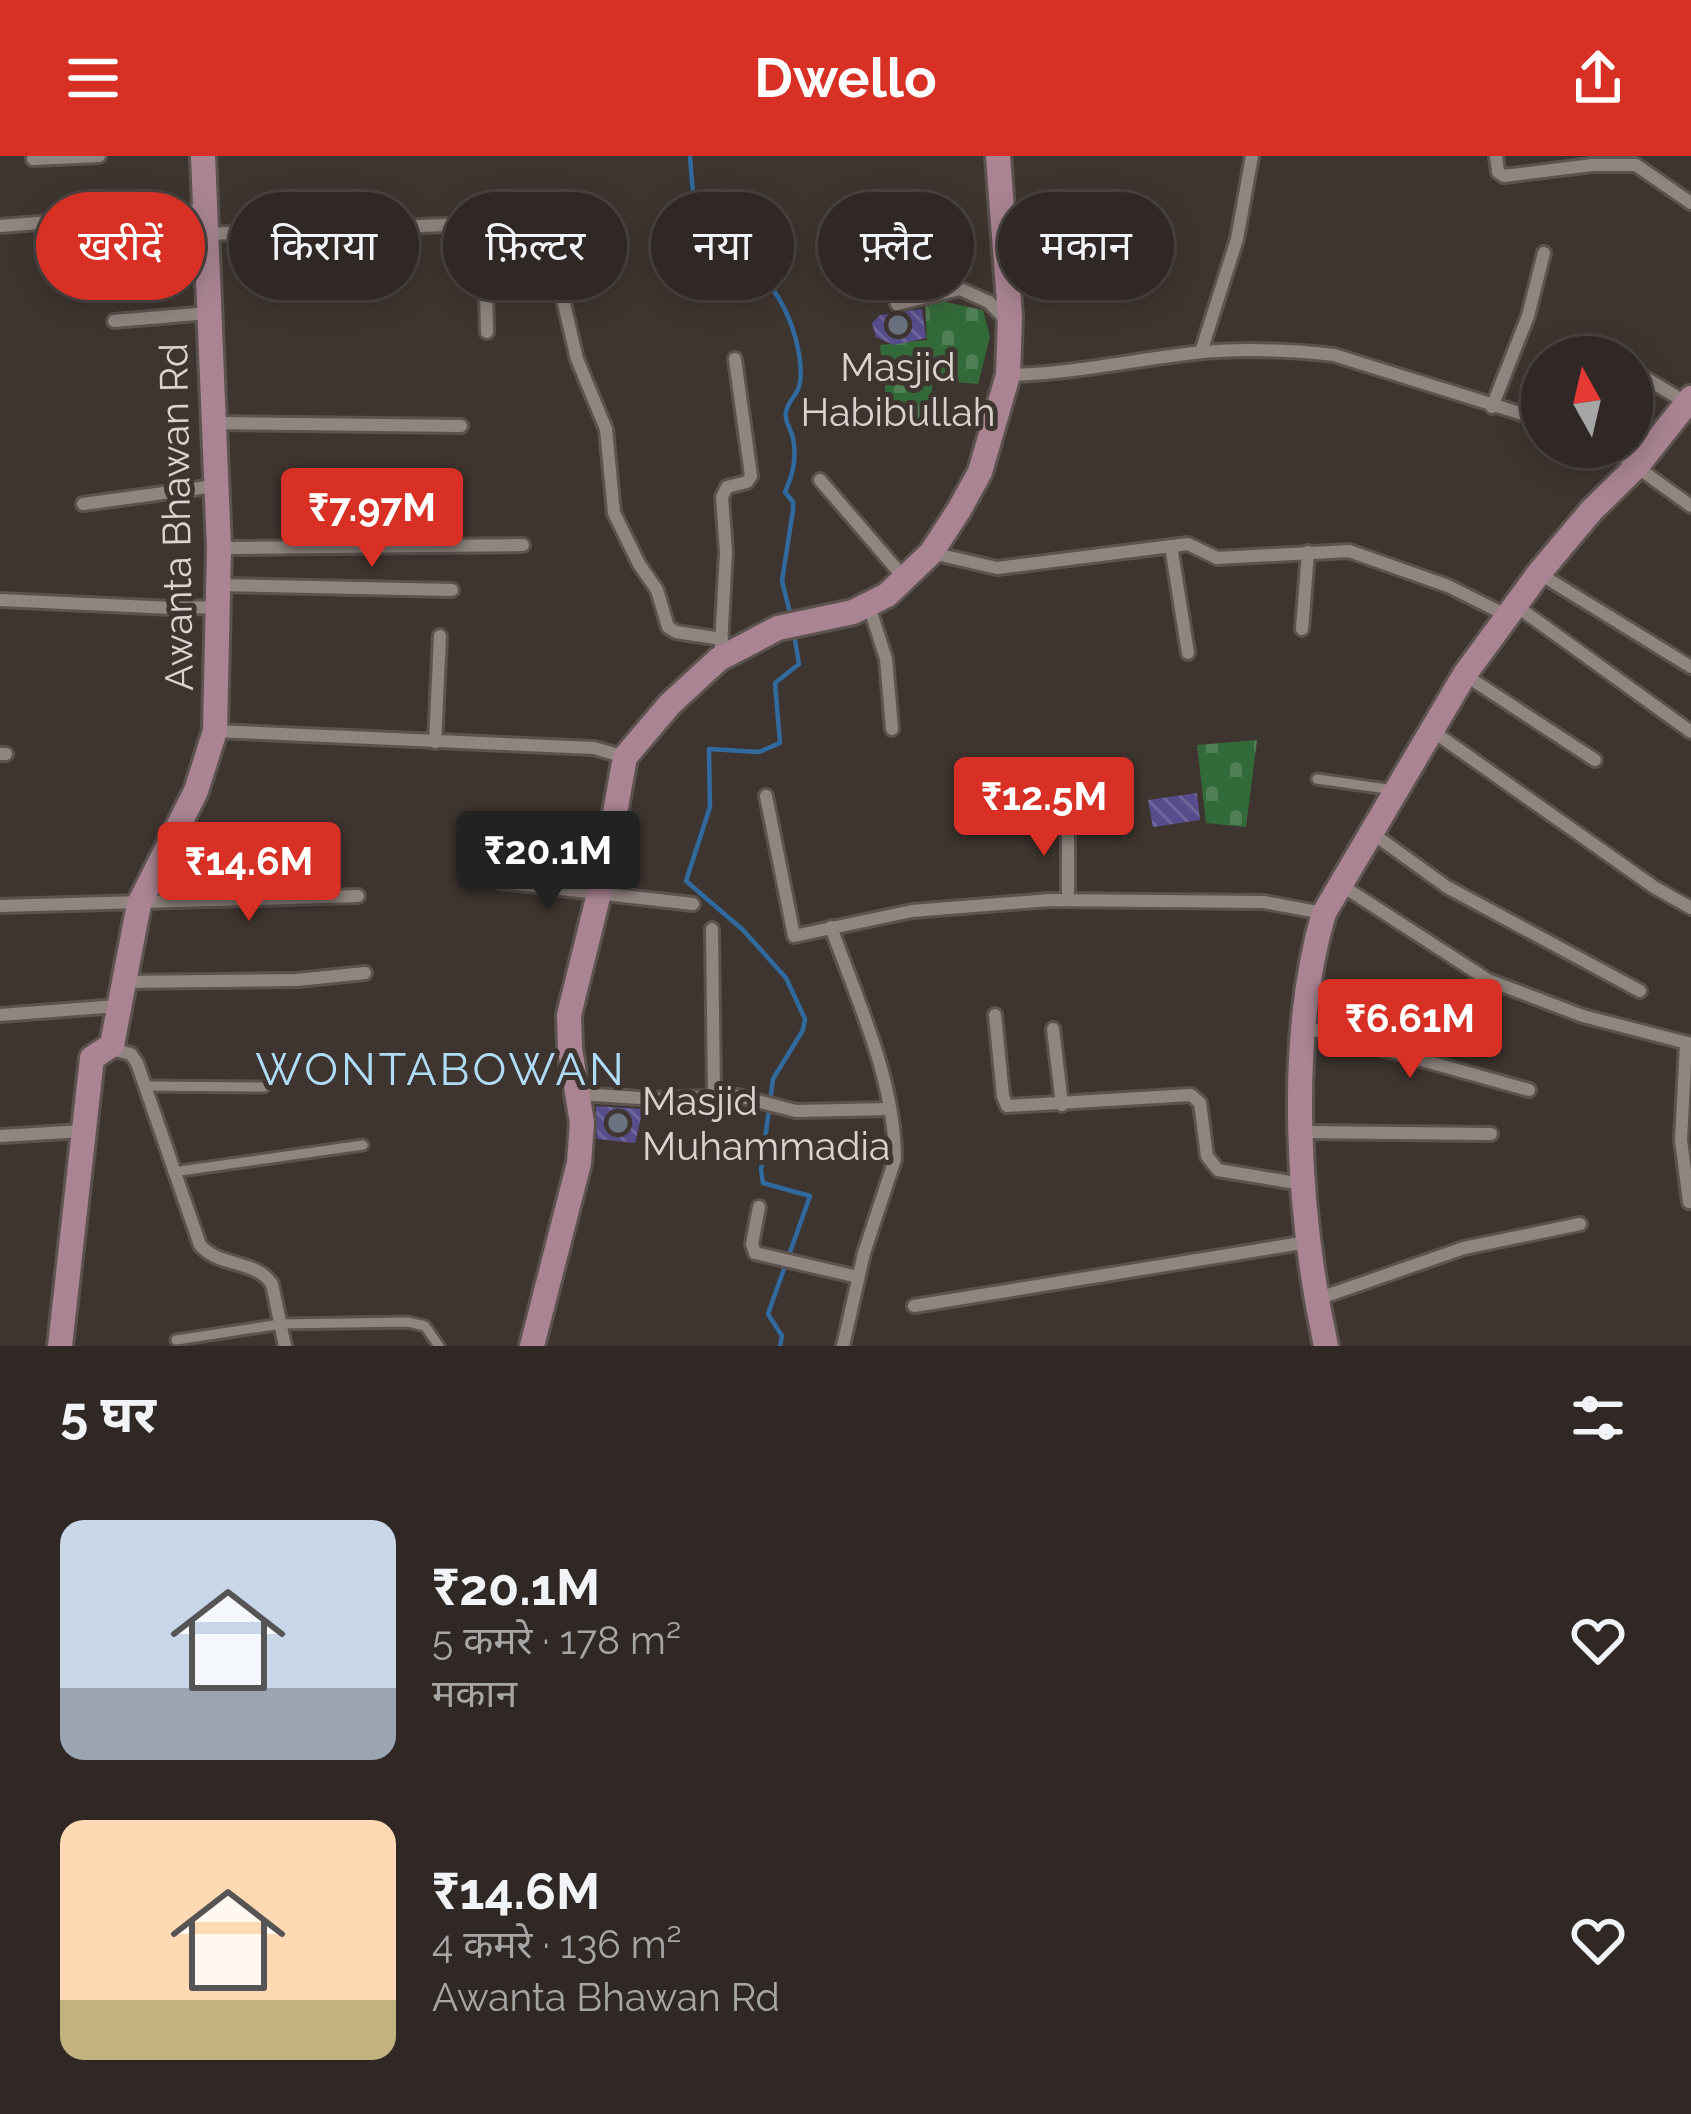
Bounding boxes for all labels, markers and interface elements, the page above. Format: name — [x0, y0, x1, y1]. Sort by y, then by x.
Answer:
icon: menu — [60, 45, 126, 111]
icon: share — [1565, 45, 1631, 111]
text: Dwello — [754, 46, 937, 110]
chip: खरीदें — [36, 192, 205, 300]
chip: किराया — [229, 192, 419, 300]
chip: फ़िल्टर — [443, 192, 627, 300]
chip: नया — [651, 192, 794, 300]
chip: फ़्लैट — [818, 192, 974, 300]
chip: मकान — [998, 192, 1174, 300]
marker: Masjid Habibullah — [885, 312, 911, 338]
north arrow — [1521, 336, 1653, 468]
map controls — [1521, 336, 1653, 468]
street label: Awanta Bhawan Rd — [150, 343, 202, 691]
place label: Masjid Habibullah — [801, 344, 995, 435]
pin: ₹7.97M — [274, 468, 470, 570]
text: ₹7.97M — [308, 484, 436, 530]
pin: ₹12.5M — [946, 757, 1142, 859]
text: ₹12.5M — [981, 773, 1107, 819]
pin: ₹20.1M — [450, 811, 646, 913]
pin: ₹14.6M — [151, 822, 347, 924]
text: ₹20.1M — [484, 827, 612, 873]
text: ₹14.6M — [185, 838, 313, 884]
pin: ₹6.61M — [1312, 979, 1508, 1081]
text: ₹6.61M — [1345, 995, 1475, 1041]
district label: WONTABOWAN — [255, 1043, 627, 1096]
place label: Masjid Muhammadia — [642, 1078, 890, 1169]
marker: Masjid Muhammadia — [605, 1110, 631, 1136]
text: 5 घर — [60, 1384, 156, 1444]
icon: filters — [1565, 1385, 1631, 1451]
text: ₹20.1M — [432, 1557, 600, 1617]
icon: home — [156, 1568, 300, 1712]
icon: heart — [1565, 1607, 1631, 1673]
text: 5 कमरे · 178 m² — [432, 1617, 681, 1663]
text: मकान — [432, 1670, 517, 1716]
text: ₹14.6M — [432, 1861, 600, 1921]
icon: home — [156, 1868, 300, 2012]
icon: heart — [1565, 1907, 1631, 1973]
text: 4 कमरे · 136 m² — [432, 1921, 682, 1967]
text: Awanta Bhawan Rd — [432, 1974, 780, 2020]

